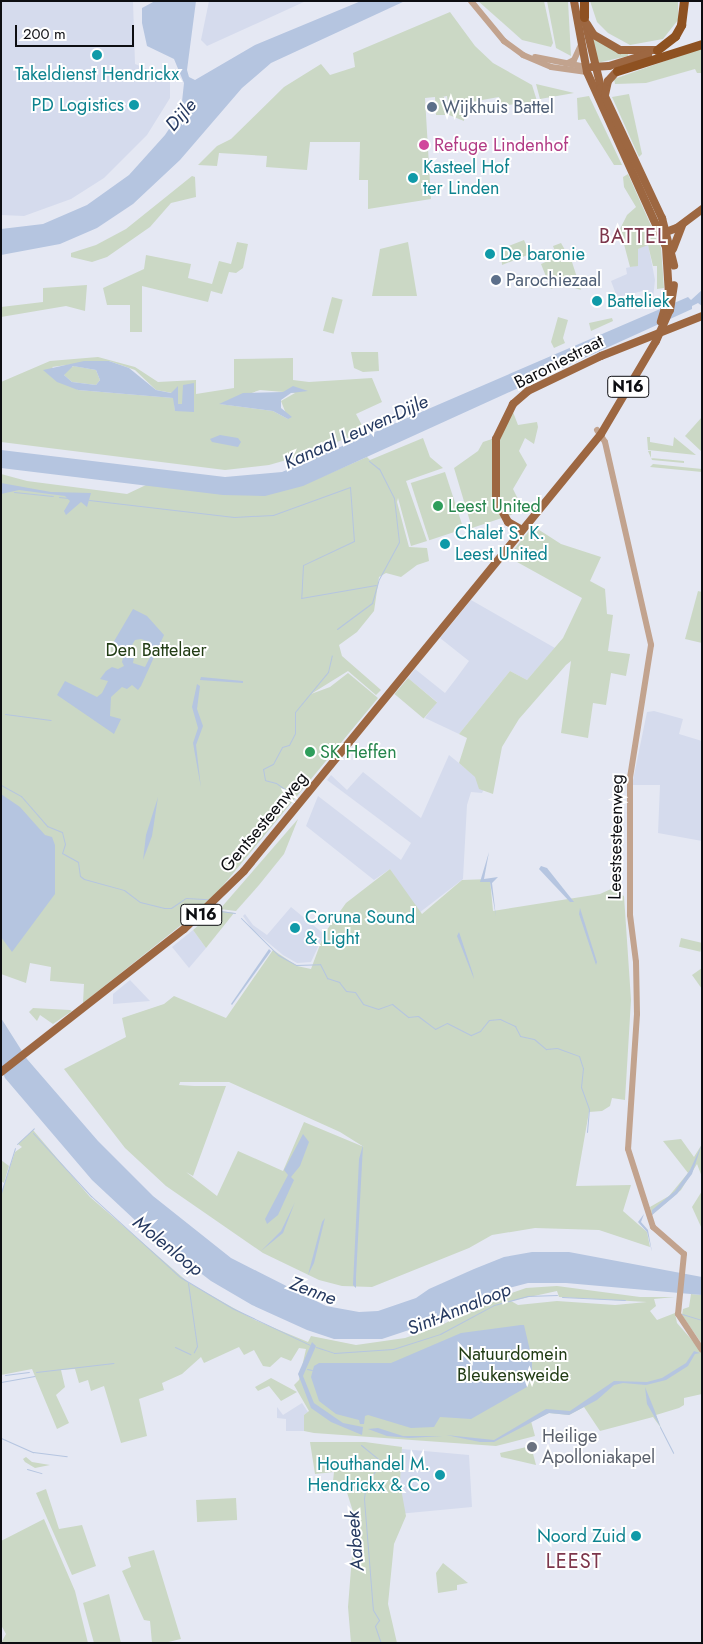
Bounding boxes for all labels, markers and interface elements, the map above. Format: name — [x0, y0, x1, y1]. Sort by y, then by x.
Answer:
scale bar — [18, 15, 136, 47]
text: 200 m — [23, 23, 66, 45]
marker: Takeldienst Hendrickx — [91, 49, 103, 61]
place label: Takeldienst Hendrickx — [15, 63, 179, 85]
place label: PD Logistics — [32, 94, 124, 116]
water label: Dijle — [161, 94, 201, 136]
place label: Wijkhuis Battel — [442, 96, 554, 118]
marker: PD Logistics — [128, 99, 140, 111]
marker: Wijkhuis Battel — [426, 101, 438, 113]
place label: Refuge Lindenhof — [434, 134, 569, 156]
marker: Refuge Lindenhof — [418, 139, 430, 151]
place label: Kasteel Hof ter Linden — [423, 157, 509, 200]
marker: Kasteel Hof ter Linden — [407, 172, 419, 184]
district label: BATTEL — [598, 224, 668, 248]
place label: De baronie — [500, 243, 585, 265]
marker: De baronie — [484, 248, 496, 260]
place label: Parochiezaal — [506, 269, 601, 291]
marker: Parochiezaal — [490, 274, 502, 286]
place label: Batteliek — [607, 290, 670, 312]
marker: Batteliek — [591, 295, 603, 307]
street label: Baroniestraat — [511, 330, 607, 394]
road number: N16 — [607, 374, 649, 401]
water label: Kanaal Leuven-Dijle — [280, 390, 432, 474]
place label: Leest United — [448, 495, 541, 517]
marker: Leest United — [432, 500, 444, 512]
place label: Chalet S. K. Leest United — [455, 523, 548, 566]
marker: Chalet S. K. Leest United — [439, 538, 451, 550]
park label: Den Battelaer — [105, 639, 207, 661]
place label: SK Heffen — [320, 741, 397, 763]
marker: SK Heffen — [304, 746, 316, 758]
street label: Gentsesteenweg — [216, 767, 312, 877]
street label: Leestsesteenweg — [604, 774, 628, 900]
road number: N16 — [180, 902, 222, 928]
place label: Coruna Sound & Light — [305, 907, 415, 950]
marker: Coruna Sound & Light — [289, 922, 301, 934]
water label: Molenloop — [128, 1211, 208, 1281]
water label: Zenne — [287, 1272, 339, 1310]
water label: Sint-Annaloop — [404, 1278, 514, 1340]
park label: Natuurdomein Bleukensweide — [457, 1344, 569, 1386]
place label: Heilige Apolloniakapel — [542, 1426, 655, 1468]
marker: Heilige Apolloniakapel — [526, 1441, 538, 1453]
place label: Houthandel M. Hendrickx & Co — [308, 1454, 430, 1496]
marker: Houthandel M. Hendrickx & Co — [434, 1469, 446, 1481]
water label: Aabeek — [341, 1510, 369, 1572]
place label: Noord Zuid — [537, 1525, 626, 1547]
marker: Noord Zuid — [630, 1530, 642, 1542]
district label: LEEST — [545, 1549, 603, 1573]

